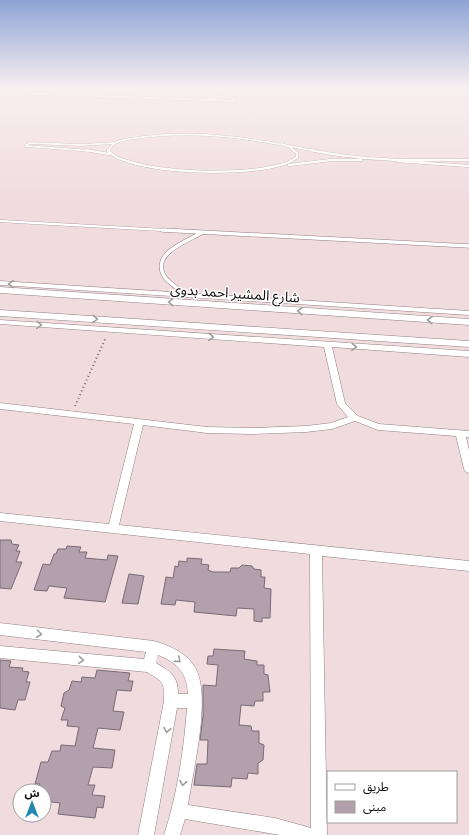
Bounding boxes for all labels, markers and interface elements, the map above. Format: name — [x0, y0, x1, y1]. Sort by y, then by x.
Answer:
one-way arrow — [8, 279, 14, 288]
street label: شارع المشير احمد بدوى — [169, 279, 300, 309]
one-way arrow — [168, 298, 174, 307]
one-way arrow — [297, 307, 303, 316]
one-way arrow — [92, 315, 98, 324]
one-way arrow — [427, 315, 433, 324]
one-way arrow — [36, 320, 42, 329]
one-way arrow — [208, 332, 214, 341]
one-way arrow — [351, 342, 357, 351]
one-way arrow — [36, 629, 42, 638]
one-way arrow — [174, 655, 181, 662]
one-way arrow — [78, 656, 84, 665]
one-way arrow — [163, 727, 171, 733]
legend — [327, 771, 457, 823]
text: طريق — [363, 779, 389, 795]
one-way arrow — [179, 780, 188, 786]
north arrow — [12, 783, 52, 823]
text: ش — [24, 786, 40, 800]
text: مبنى — [363, 799, 386, 815]

